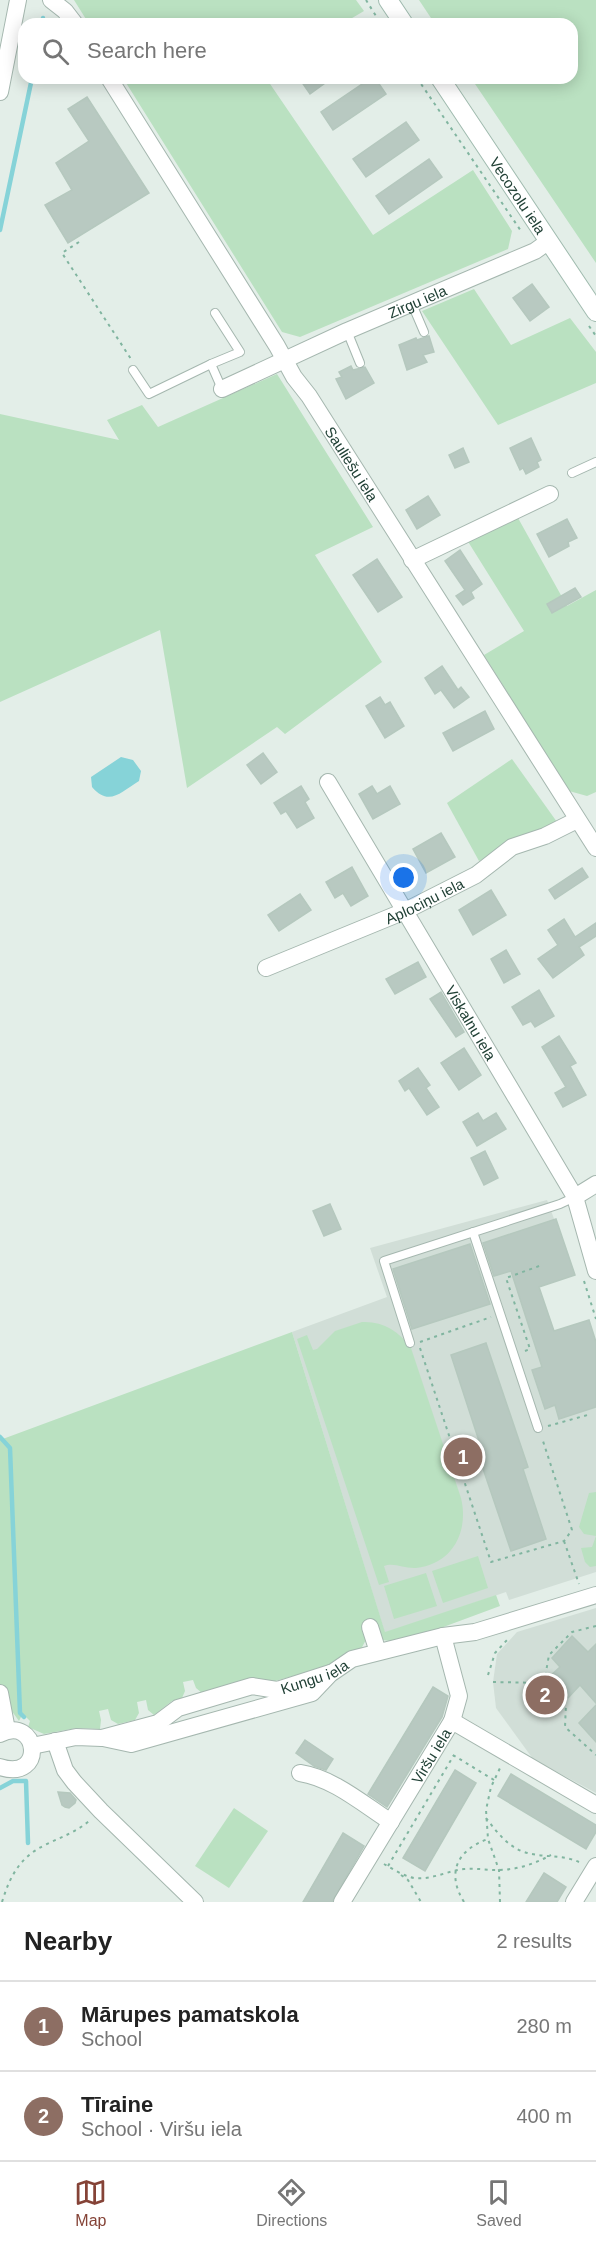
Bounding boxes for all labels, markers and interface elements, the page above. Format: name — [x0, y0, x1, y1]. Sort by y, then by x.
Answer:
search box — [18, 18, 578, 84]
icon: search — [39, 35, 72, 68]
text: Search here — [87, 38, 207, 63]
street label: Vecozolu iela — [487, 154, 550, 237]
street label: Zirgu iela — [385, 281, 449, 321]
street label: Sauliešu iela — [322, 423, 382, 505]
your location — [389, 863, 418, 892]
street label: Aplociņu iela — [383, 874, 467, 927]
street label: Viskalnu iela — [442, 982, 500, 1064]
pin: 1 — [444, 1434, 482, 1480]
street label: Kungu iela — [278, 1655, 352, 1697]
pin: 2 — [526, 1672, 564, 1718]
street label: Viršu iela — [408, 1725, 454, 1787]
text: Nearby — [24, 1926, 112, 1956]
text: 2 results — [496, 1930, 572, 1952]
text: Mārupes pamatskola — [81, 2002, 299, 2027]
text: 1 — [38, 2015, 49, 2037]
text: 280 m — [516, 2015, 572, 2037]
text: School — [81, 2028, 142, 2050]
text: Tīraine — [81, 2092, 153, 2117]
text: 2 — [38, 2105, 49, 2127]
text: 400 m — [516, 2105, 572, 2127]
text: School · Viršu iela — [81, 2118, 242, 2140]
tab: Map — [74, 2176, 107, 2230]
tab: Directions — [256, 2176, 327, 2230]
tab: Saved — [476, 2176, 522, 2230]

